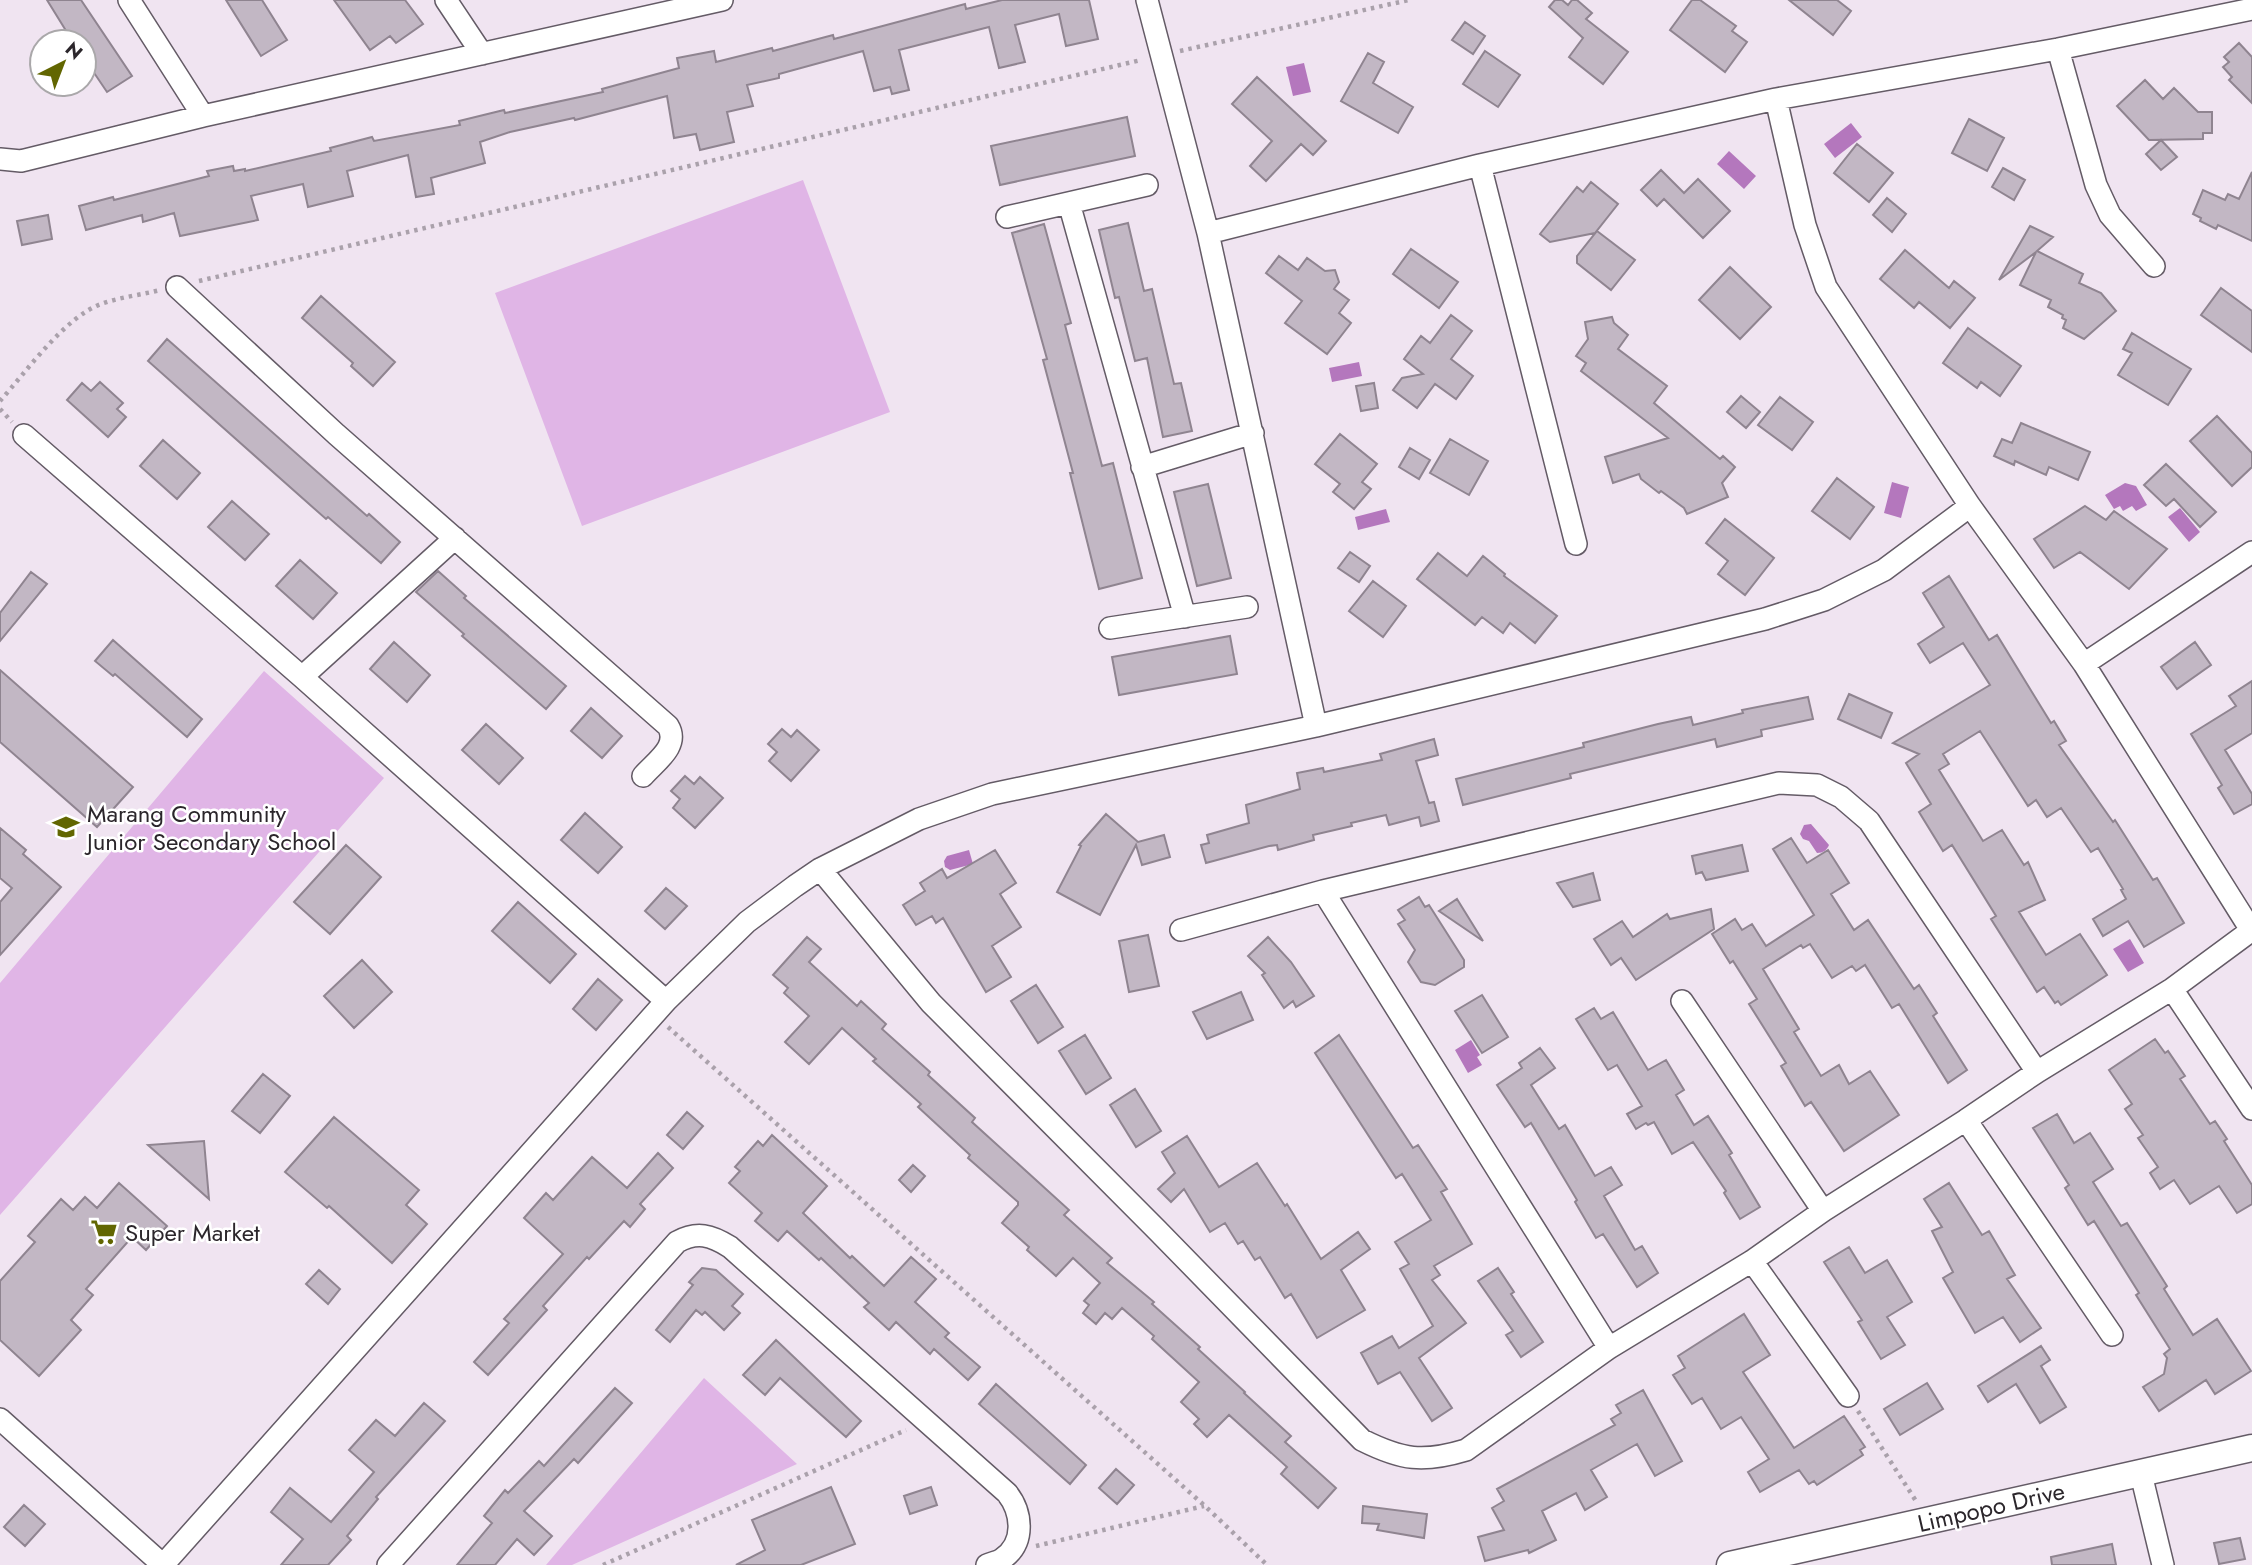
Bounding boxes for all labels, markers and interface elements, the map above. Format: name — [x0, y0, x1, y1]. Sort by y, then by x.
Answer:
north arrow — [28, 28, 98, 98]
text: N — [59, 36, 89, 66]
place label: Marang Community Junior Secondary School — [84, 796, 336, 859]
school or university icon: Marang Community Junior Secondary School — [51, 812, 81, 842]
place label: Super Market — [125, 1215, 260, 1250]
supermarket icon: Super Market — [89, 1217, 119, 1247]
street label: Limpopo Drive — [1914, 1473, 2068, 1541]

